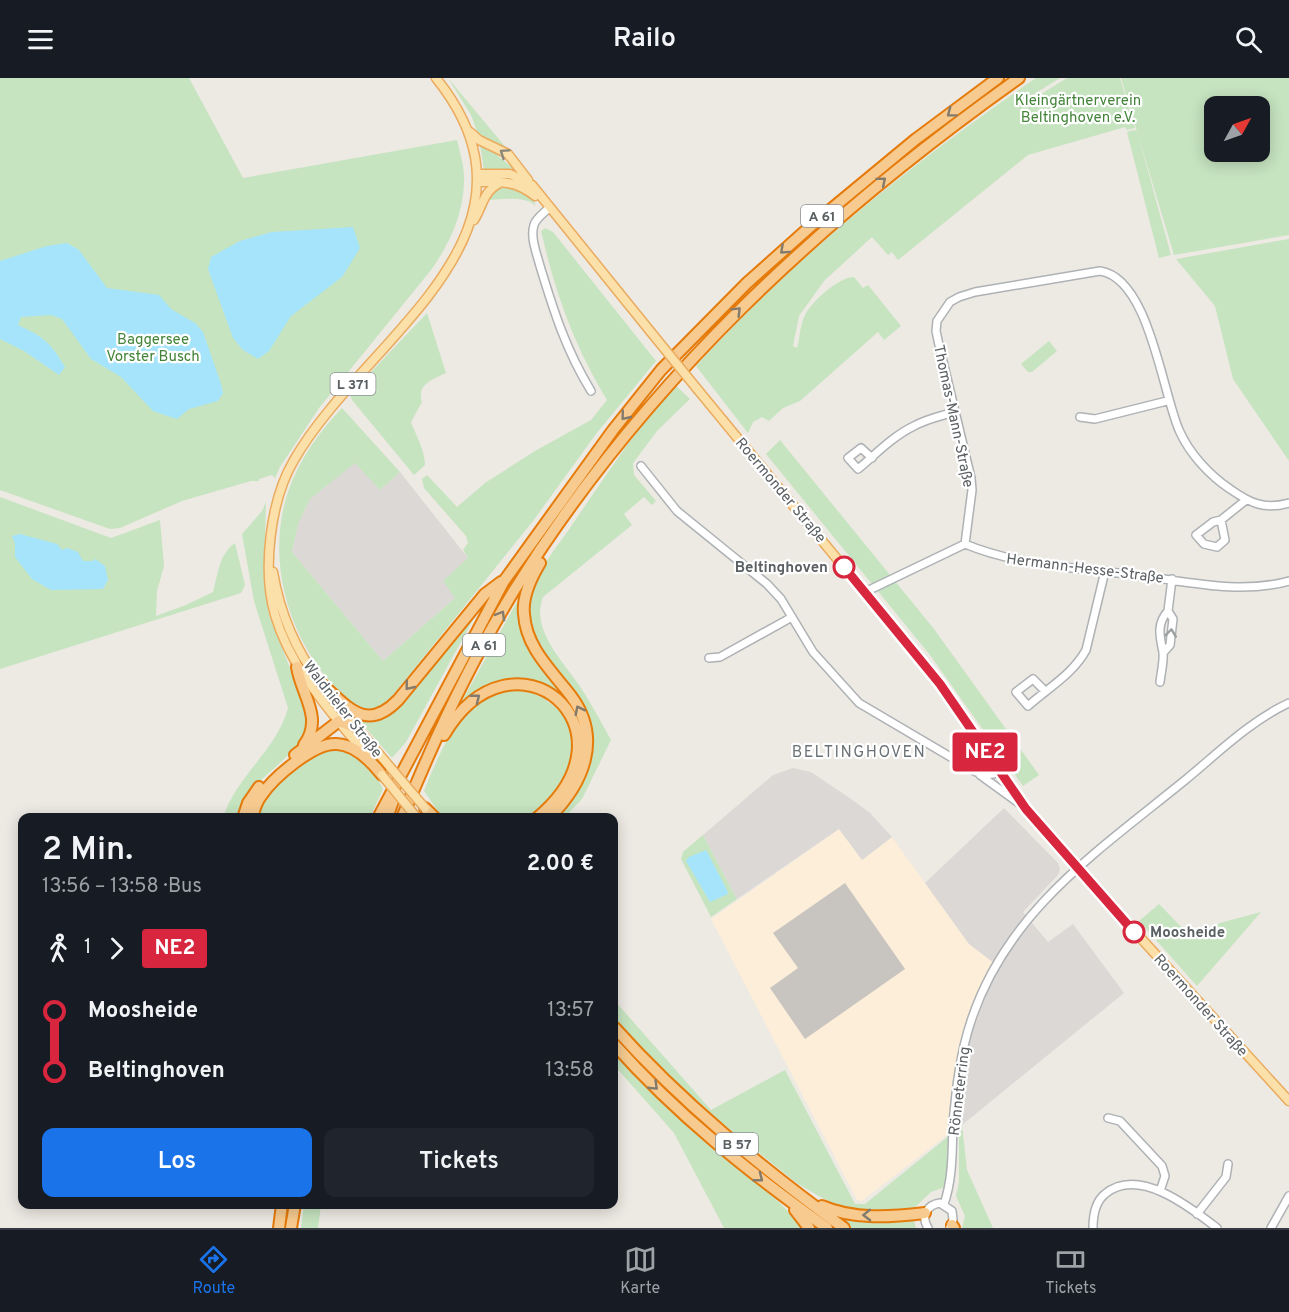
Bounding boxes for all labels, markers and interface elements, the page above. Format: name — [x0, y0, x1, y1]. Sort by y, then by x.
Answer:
text: Railo — [613, 22, 676, 56]
icon: menu — [24, 23, 57, 56]
icon: search — [1232, 23, 1265, 56]
park label: Kleingärtnerverein Beltinghoven e.V. — [1015, 92, 1141, 128]
north arrow — [1204, 96, 1270, 162]
map controls — [1204, 96, 1270, 162]
one-way arrow — [946, 105, 957, 116]
one-way arrow — [499, 149, 510, 160]
one-way arrow — [875, 177, 886, 188]
road number: A 61 — [801, 205, 843, 227]
one-way arrow — [780, 243, 791, 254]
one-way arrow — [730, 307, 741, 318]
park label: Baggersee Vorster Busch — [106, 331, 200, 367]
street label: Thomas-Mann-Straße — [928, 343, 977, 489]
road number: L 371 — [330, 373, 376, 395]
one-way arrow — [621, 409, 632, 420]
street label: Roermonder Straße — [730, 434, 829, 548]
street label: Hermann-Hesse-Straße — [1005, 550, 1165, 589]
marker: Beltinghoven — [833, 556, 855, 578]
place label: Beltinghoven — [735, 559, 828, 578]
one-way arrow — [493, 611, 505, 621]
one-way arrow — [1165, 628, 1177, 637]
road number: A 61 — [463, 634, 505, 656]
street label: Waldnieler Straße — [298, 658, 386, 762]
one-way arrow — [405, 679, 416, 690]
one-way arrow — [469, 695, 480, 706]
one-way arrow — [575, 706, 586, 716]
line badge: NE2 — [950, 732, 1020, 772]
text: NE2 — [965, 739, 1005, 766]
district label: BELTINGHOVEN — [792, 743, 926, 763]
text: 2 Min. — [42, 830, 133, 872]
text: 2.00 € — [527, 851, 594, 878]
text: 13:56 – 13:58 · Bus — [42, 874, 202, 900]
marker: Moosheide — [1123, 921, 1145, 943]
place label: Moosheide — [1150, 924, 1225, 943]
icon: walk — [42, 932, 75, 965]
icon: forward — [100, 932, 133, 965]
text: 1 — [84, 935, 91, 961]
text: NE2 — [154, 935, 195, 962]
street label: Roermonder Straße — [1149, 951, 1251, 1061]
text: Moosheide — [88, 998, 198, 1025]
text: 13:57 — [547, 998, 594, 1024]
street label: Rönneterring — [946, 1045, 975, 1137]
text: Beltinghoven — [88, 1058, 225, 1085]
text: 13:58 — [545, 1058, 594, 1084]
one-way arrow — [648, 1079, 658, 1090]
button: Los — [42, 1128, 312, 1197]
button: Tickets — [324, 1128, 594, 1197]
road number: B 57 — [716, 1133, 758, 1155]
one-way arrow — [752, 1170, 763, 1181]
one-way arrow — [862, 1209, 871, 1221]
tab: Route — [193, 1243, 235, 1299]
tab: Karte — [620, 1243, 660, 1299]
tab: Tickets — [1045, 1243, 1096, 1299]

